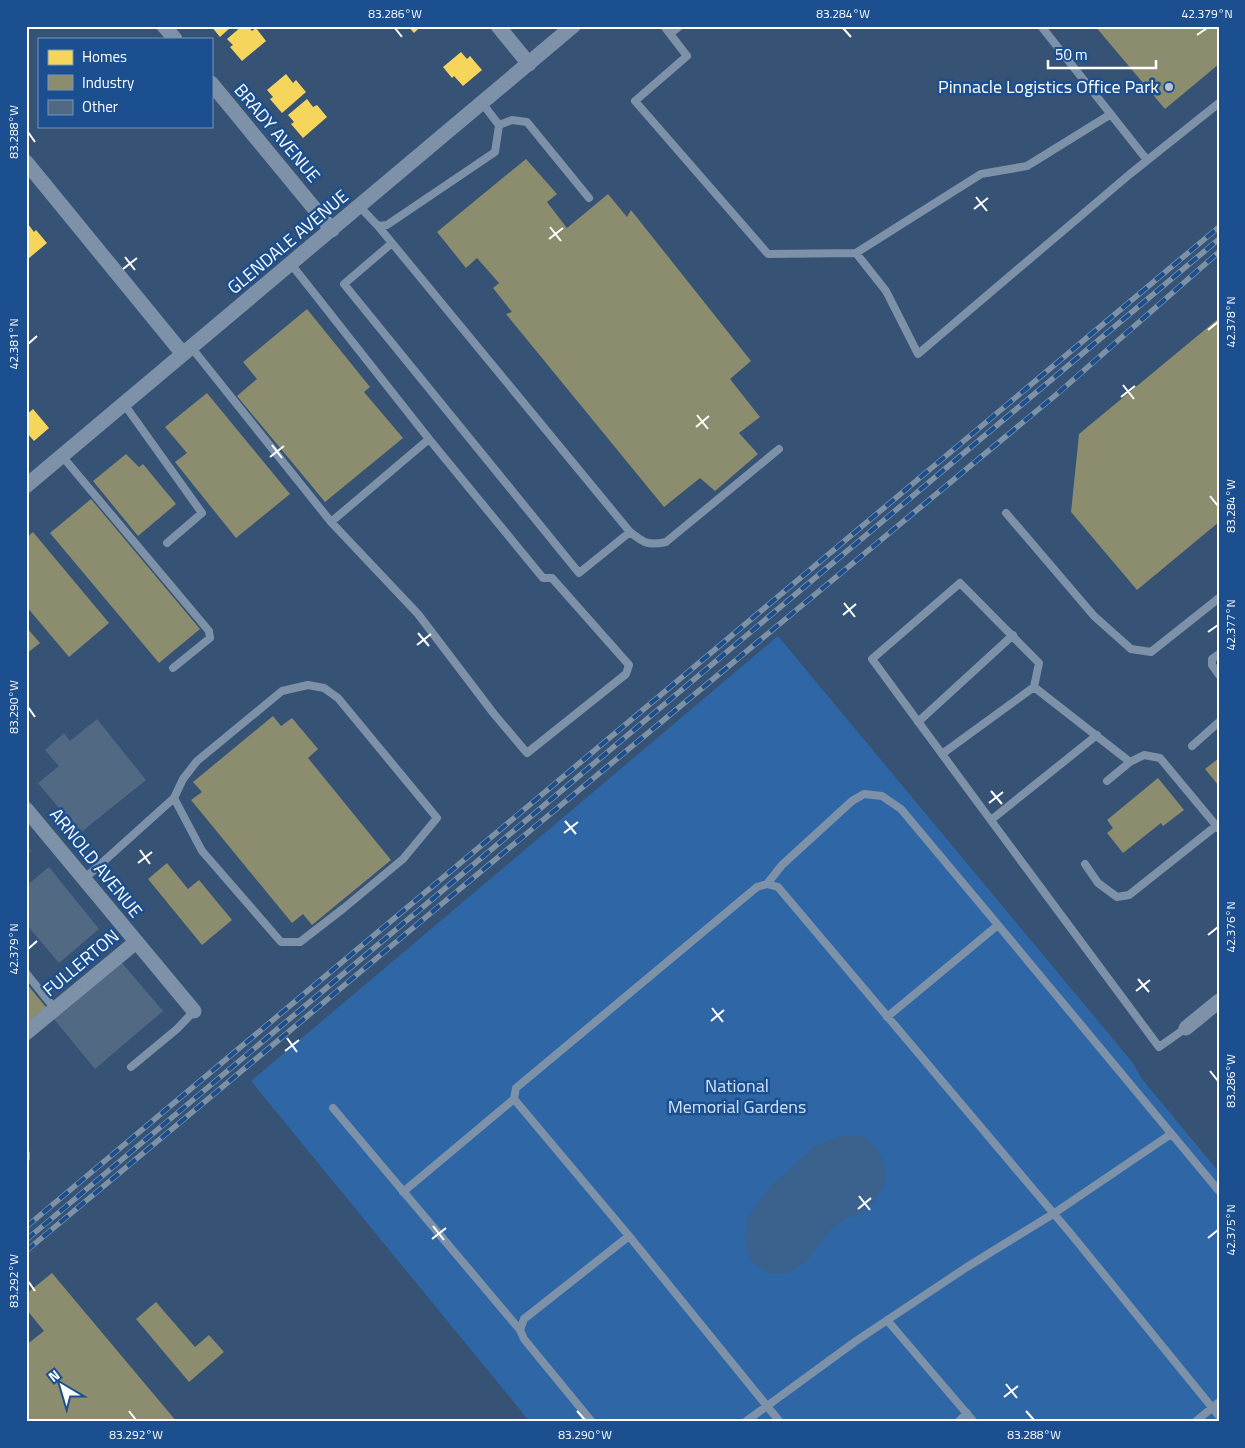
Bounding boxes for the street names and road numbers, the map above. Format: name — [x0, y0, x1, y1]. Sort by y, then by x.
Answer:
street label: BRADY AVENUE — [228, 77, 327, 188]
street label: GLENDALE AVENUE — [221, 183, 354, 300]
street label: ARNOLD AVENUE — [44, 802, 149, 923]
street label: FULLERTON — [37, 923, 125, 1003]

